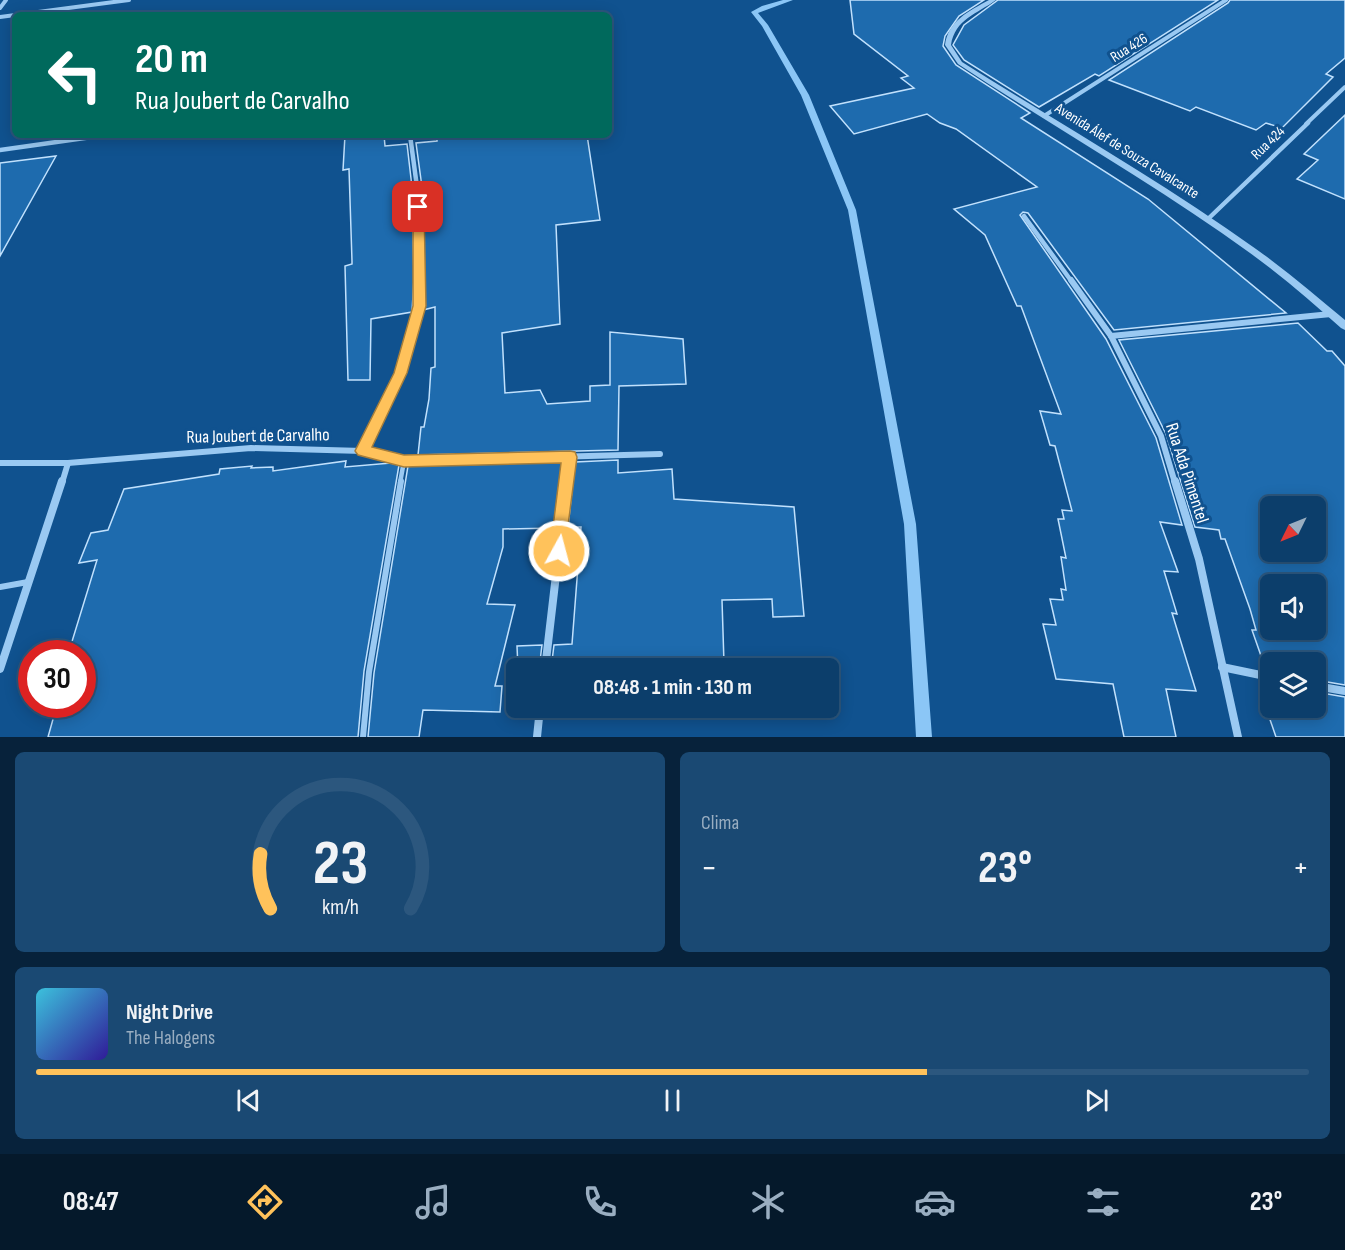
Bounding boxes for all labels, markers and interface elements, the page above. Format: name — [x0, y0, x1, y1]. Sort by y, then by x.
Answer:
street label: Rua 426 — [1107, 29, 1151, 67]
text: 20 m — [135, 34, 208, 85]
icon: left — [36, 36, 114, 114]
text: Rua Joubert de Carvalho — [135, 85, 350, 117]
street label: Avenida Álef de Souza Cavalcante — [1051, 98, 1203, 203]
street label: Rua 424 — [1247, 122, 1289, 164]
pin — [392, 181, 443, 232]
icon: arrive — [401, 190, 434, 223]
street label: Rua Ada Pimentel — [1161, 420, 1213, 526]
street label: Rua Joubert de Carvalho — [186, 424, 330, 448]
north arrow — [1260, 496, 1326, 562]
map controls — [1260, 496, 1326, 718]
position arrow — [527, 519, 591, 583]
button: sound — [1260, 574, 1326, 640]
speed limit sign: 30 — [18, 640, 96, 718]
button: layers — [1260, 652, 1326, 718]
text: 08:48 · 1 min · 130 m — [593, 674, 752, 701]
text: Clima — [701, 811, 739, 835]
text: 23 — [312, 827, 368, 902]
text: 23° — [978, 841, 1032, 896]
text: − — [701, 848, 717, 888]
text: + — [1293, 848, 1309, 888]
text: km/h — [321, 895, 359, 920]
text: Night Drive — [126, 999, 213, 1026]
text: The Halogens — [126, 1026, 215, 1050]
icon: previous — [232, 1084, 265, 1117]
icon: pause — [656, 1084, 689, 1117]
icon: next — [1080, 1084, 1113, 1117]
icon: directions — [244, 1181, 286, 1223]
icon: music — [412, 1181, 454, 1223]
icon: phone — [579, 1181, 621, 1223]
icon: climate — [747, 1181, 789, 1223]
icon: car — [914, 1181, 956, 1223]
icon: filters — [1082, 1181, 1124, 1223]
text: 08:47 — [63, 1186, 118, 1218]
text: 23° — [1250, 1186, 1282, 1218]

